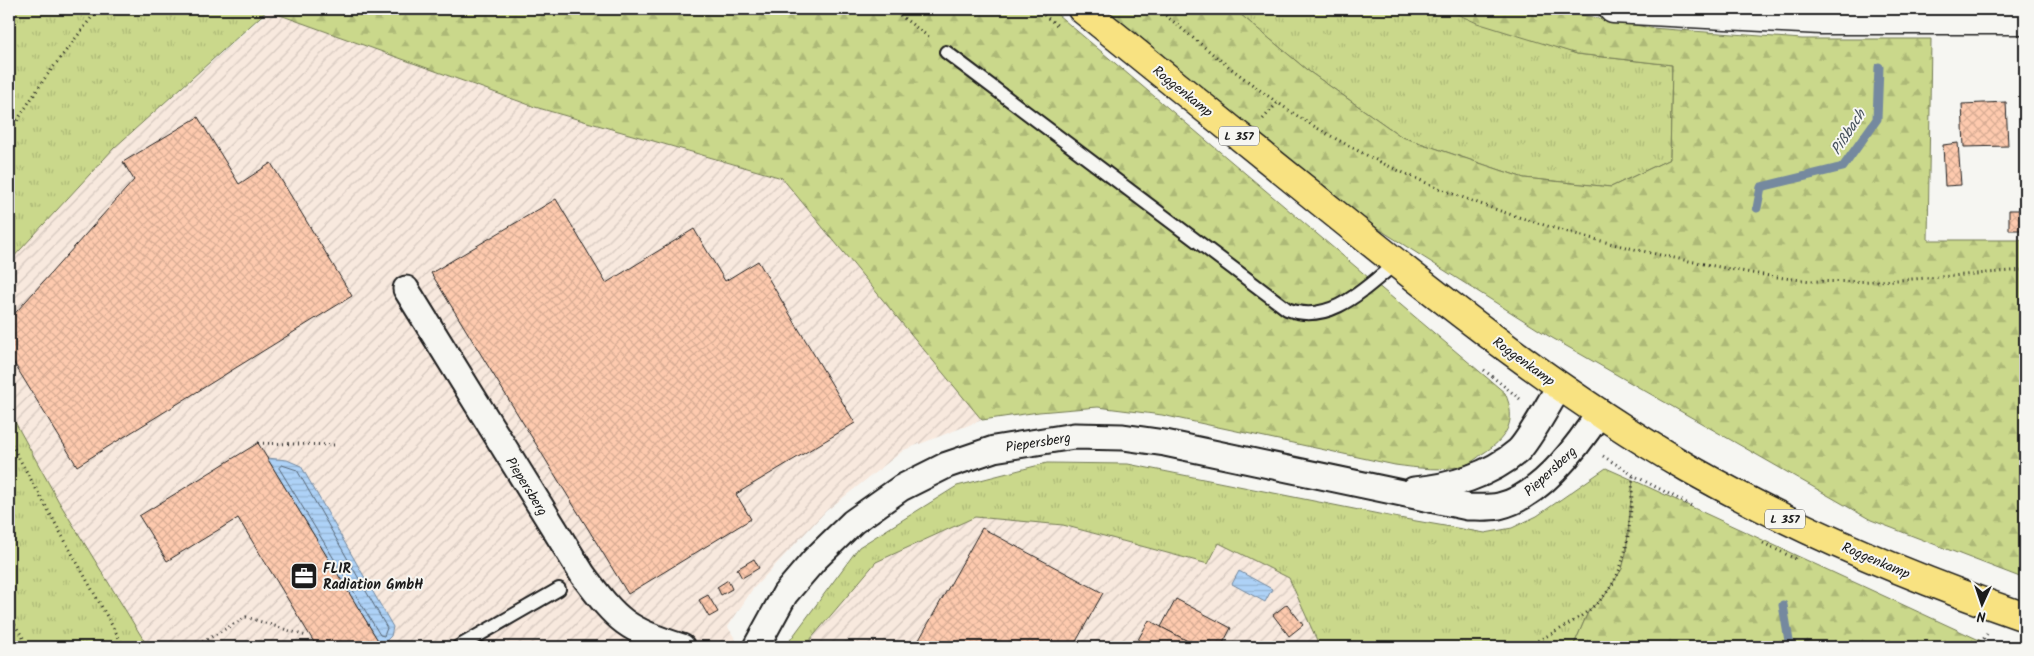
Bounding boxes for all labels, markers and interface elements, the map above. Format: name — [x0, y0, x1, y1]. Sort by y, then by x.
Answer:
street label: Roggenkamp — [1147, 60, 1218, 123]
water label: Pißbach — [1825, 103, 1874, 160]
road number: L 357 — [1219, 126, 1259, 146]
street label: Roggenkamp — [1488, 332, 1559, 392]
street label: Piepersberg — [1004, 427, 1072, 459]
street label: Piepersberg — [1519, 441, 1582, 502]
street label: Piepersberg — [499, 453, 553, 520]
road number: L 357 — [1765, 509, 1805, 528]
street label: Roggenkamp — [1838, 537, 1914, 585]
place label: FLIR Radiation GmbH — [323, 558, 423, 596]
office icon: FLIR Radiation GmbH — [289, 561, 319, 591]
north arrow — [1956, 578, 2006, 628]
text: N — [1976, 605, 1986, 627]

